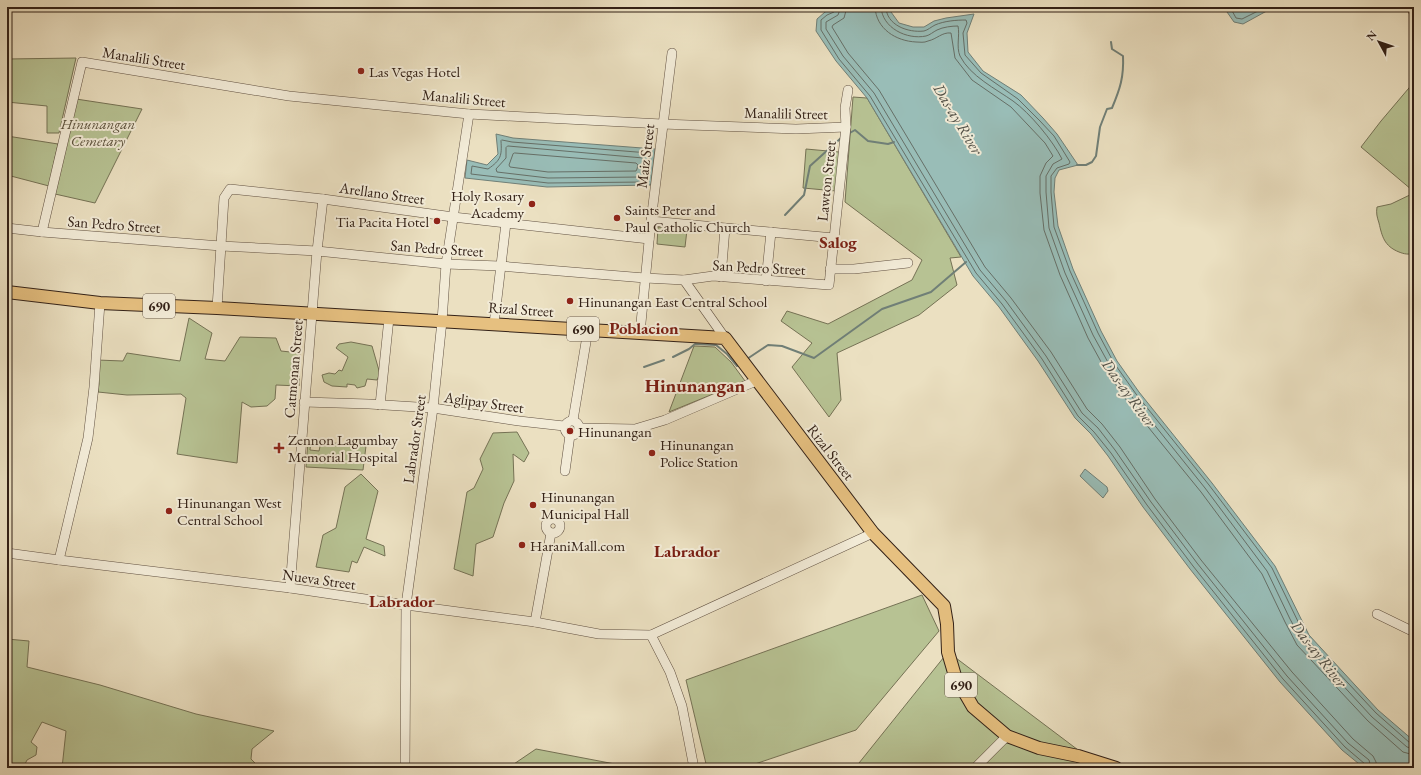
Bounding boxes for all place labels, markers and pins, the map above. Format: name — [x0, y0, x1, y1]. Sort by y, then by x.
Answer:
place label: Las Vegas Hotel — [369, 62, 461, 81]
marker: Las Vegas Hotel — [356, 66, 366, 76]
place label: Holy Rosary Academy — [451, 186, 524, 222]
marker: Holy Rosary Academy — [527, 199, 537, 209]
place label: Saints Peter and Paul Catholic Church — [625, 200, 751, 236]
place label: Tia Pacita Hotel — [336, 212, 429, 231]
marker: Saints Peter and Paul Catholic Church — [612, 213, 622, 223]
marker: Tia Pacita Hotel — [432, 216, 442, 226]
place label: Hinunangan East Central School — [578, 292, 768, 311]
marker: Hinunangan East Central School — [565, 296, 575, 306]
place label: Hinunangan — [578, 422, 652, 441]
marker: Hinunangan — [565, 426, 575, 436]
place label: Zennon Lagumbay Memorial Hospital — [288, 430, 398, 466]
place label: Hinunangan Police Station — [660, 435, 738, 471]
marker: Zennon Lagumbay Memorial Hospital — [273, 442, 285, 454]
marker: Hinunangan Police Station — [647, 448, 657, 458]
place label: Hinunangan Municipal Hall — [541, 487, 630, 523]
place label: Hinunangan West Central School — [177, 493, 282, 529]
marker: Hinunangan Municipal Hall — [528, 500, 538, 510]
marker: Hinunangan West Central School — [164, 506, 174, 516]
place label: HaraniMall.com — [530, 536, 625, 555]
marker: HaraniMall.com — [517, 540, 527, 550]

